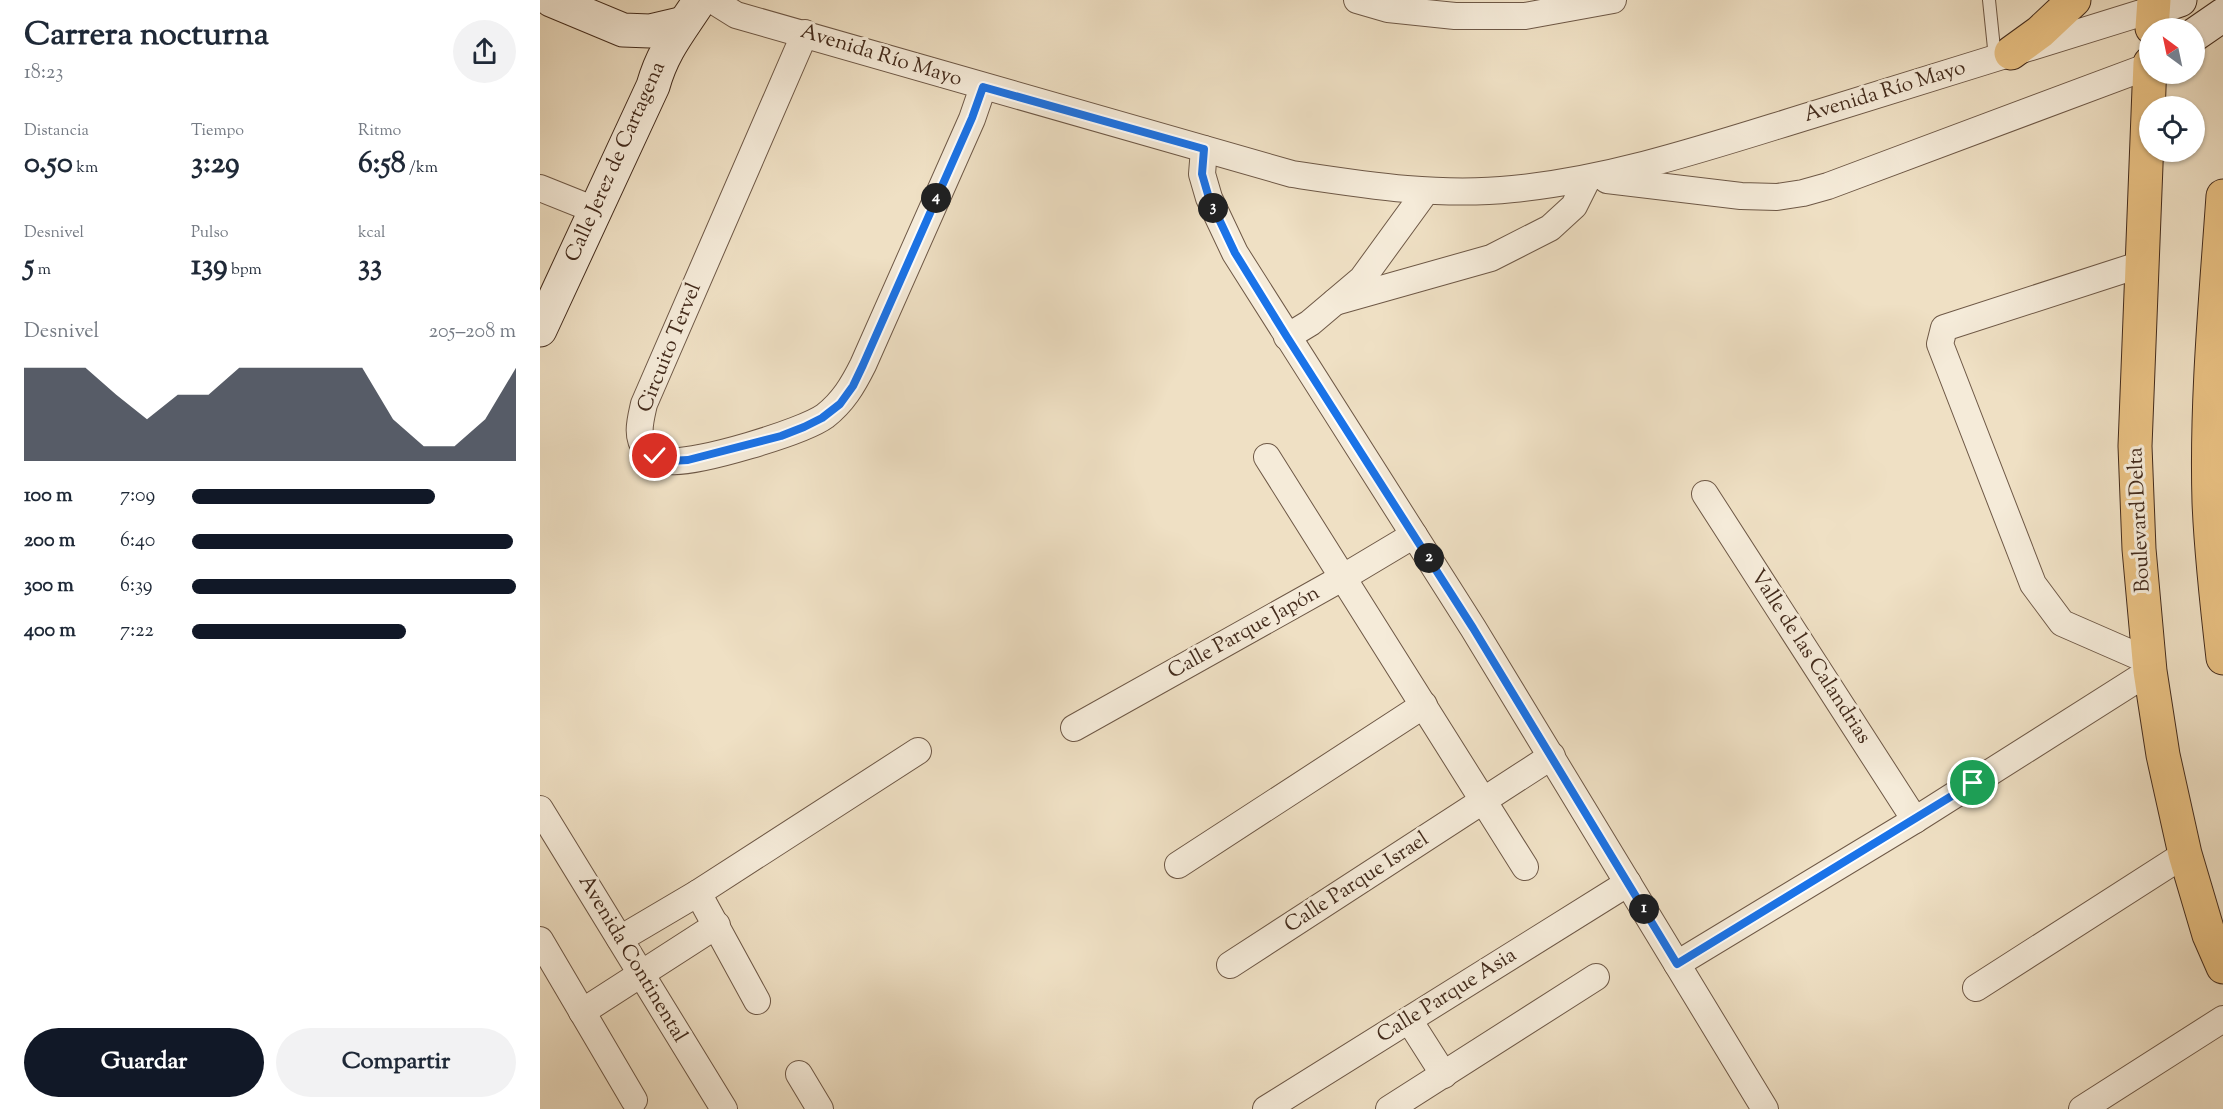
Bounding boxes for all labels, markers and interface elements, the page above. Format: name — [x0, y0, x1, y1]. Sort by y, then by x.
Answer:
text: Carrera nocturna — [24, 12, 269, 60]
street label: Avenida Río Mayo — [797, 17, 965, 95]
north arrow — [2139, 18, 2205, 84]
map controls — [2139, 18, 2205, 162]
button: share — [453, 20, 516, 83]
street label: Avenida Río Mayo — [1801, 53, 1969, 131]
street label: Calle Jerez de Cartagena — [558, 57, 674, 267]
text: 18:23 — [24, 59, 63, 88]
button: locate — [2139, 96, 2205, 162]
text: Distancia — [24, 120, 89, 143]
text: Tiempo — [191, 120, 244, 143]
text: Ritmo — [358, 120, 401, 143]
text: 0.50 — [24, 143, 73, 186]
text: 3:29 — [191, 143, 240, 186]
text: 6:58 — [358, 143, 406, 186]
text: km — [73, 157, 98, 180]
text: /km — [406, 157, 438, 180]
pin: 4 — [921, 183, 951, 213]
text: 4 — [932, 186, 940, 209]
pin: 3 — [1198, 193, 1228, 223]
text: 3 — [1210, 196, 1216, 219]
text: Desnivel — [24, 222, 84, 245]
text: Pulso — [191, 222, 229, 245]
text: kcal — [358, 222, 386, 245]
text: 5 — [24, 245, 34, 288]
text: 139 — [191, 245, 228, 288]
text: 33 — [358, 245, 382, 288]
text: m — [34, 259, 51, 282]
text: bpm — [228, 259, 262, 282]
street label: Circuito Tervel — [630, 279, 710, 417]
text: Desnivel — [24, 318, 99, 347]
text: 205–208 m — [429, 318, 516, 347]
pin — [629, 430, 680, 481]
icon: check — [638, 439, 671, 472]
street label: Boulevard Delta — [2121, 446, 2159, 593]
text: 100 m — [24, 482, 73, 511]
text: 7:09 — [120, 482, 155, 511]
text: 200 m — [24, 527, 75, 556]
text: 6:40 — [120, 527, 155, 556]
pin: 2 — [1414, 543, 1444, 573]
text: 2 — [1425, 546, 1433, 569]
street label: Valle de las Calandrias — [1742, 564, 1878, 750]
text: 300 m — [24, 572, 74, 601]
text: 6:39 — [120, 572, 153, 601]
street label: Calle Parque Japón — [1162, 579, 1326, 687]
text: 400 m — [24, 617, 76, 646]
text: 7:22 — [120, 617, 154, 646]
pin — [1947, 757, 1998, 808]
icon: arrive — [1956, 766, 1989, 799]
street label: Calle Parque Israel — [1279, 825, 1435, 941]
street label: Avenida Continental — [570, 870, 694, 1048]
pin: 1 — [1629, 894, 1659, 924]
text: 1 — [1641, 897, 1647, 920]
street label: Calle Parque Asia — [1371, 941, 1523, 1051]
button: Guardar — [24, 1028, 264, 1097]
button: Compartir — [276, 1028, 516, 1097]

